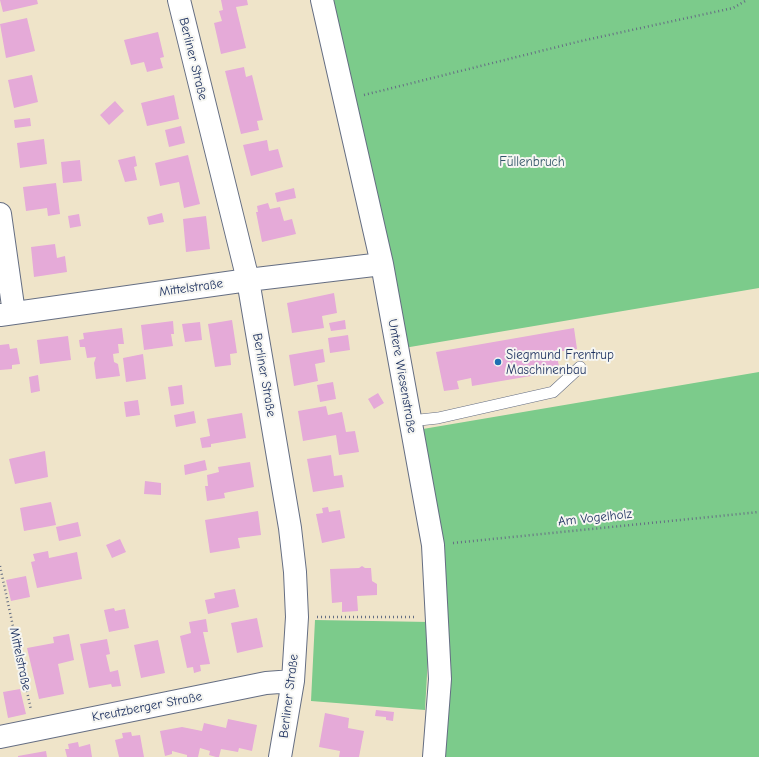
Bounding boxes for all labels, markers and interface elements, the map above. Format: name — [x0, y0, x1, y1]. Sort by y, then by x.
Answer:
street label: Berliner Straße — [175, 16, 211, 102]
park label: Füllenbruch — [499, 154, 565, 170]
street label: Mittelstraße — [158, 276, 224, 300]
street label: Untere Wiesenstraße — [384, 318, 420, 434]
street label: Berliner Straße — [249, 332, 279, 418]
place label: Siegmund Frentrup Maschinenbau — [506, 347, 614, 378]
marker: Siegmund Frentrup Maschinenbau — [493, 357, 503, 367]
street label: Am Vogelholz — [557, 506, 633, 530]
street label: Mittelstraße — [6, 626, 34, 692]
street label: Berliner Straße — [276, 653, 302, 739]
street label: Kreutzberger Straße — [91, 689, 203, 725]

